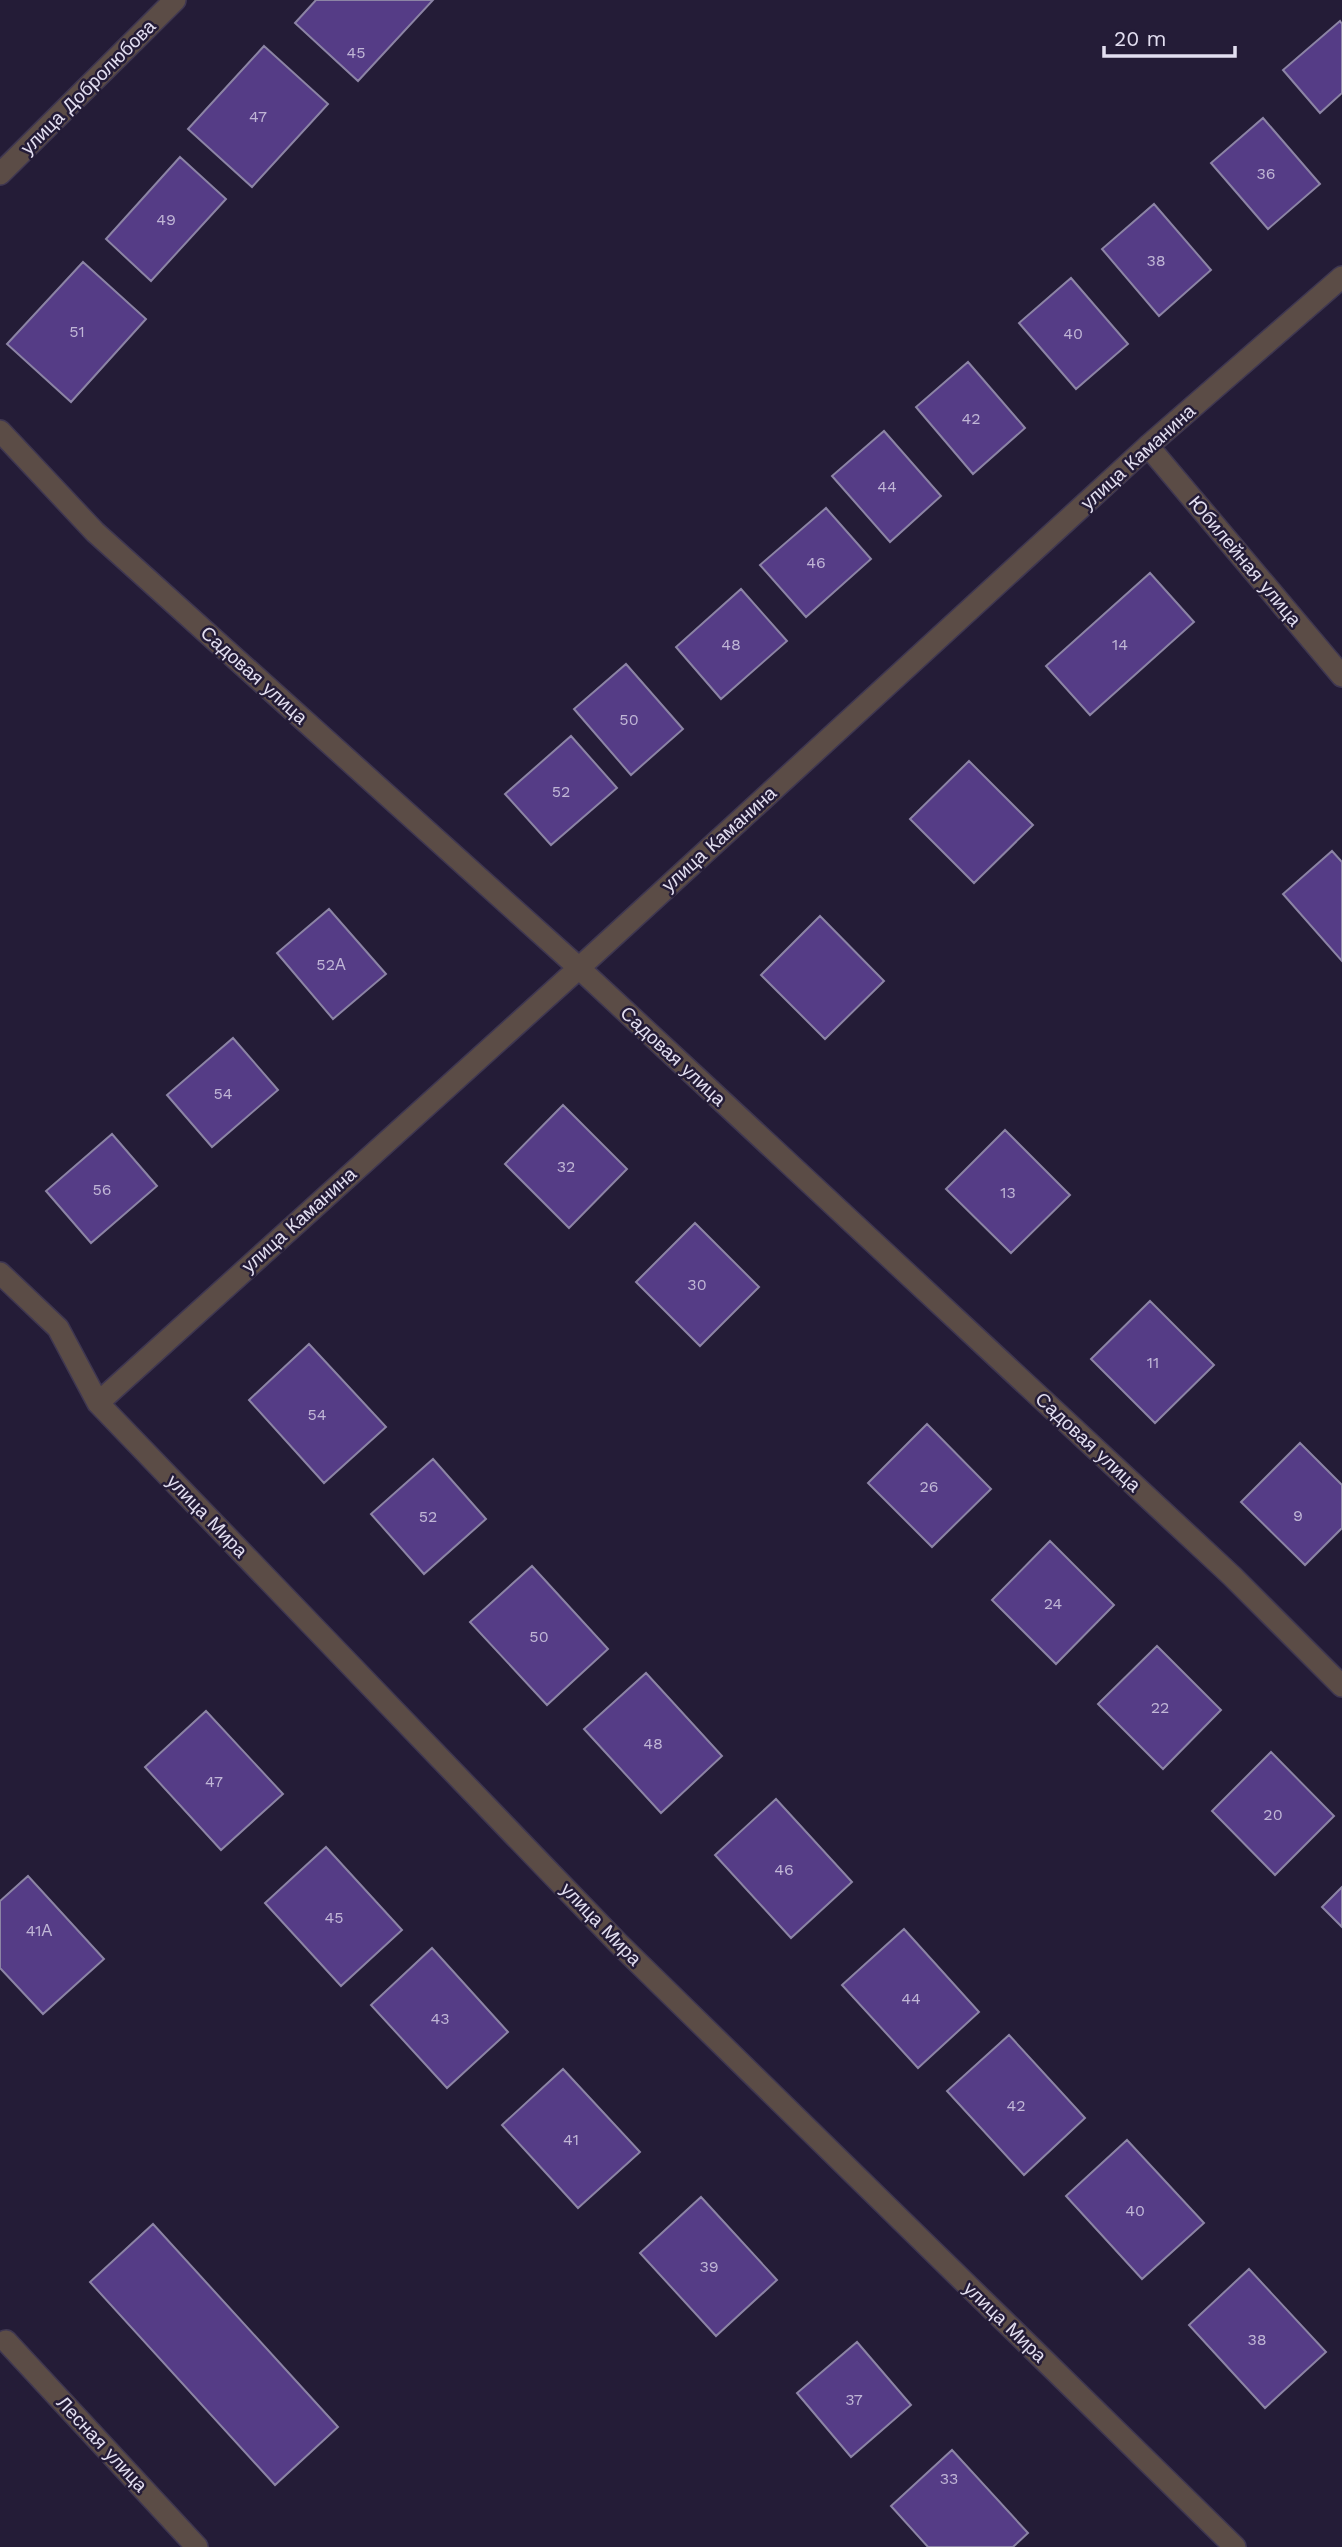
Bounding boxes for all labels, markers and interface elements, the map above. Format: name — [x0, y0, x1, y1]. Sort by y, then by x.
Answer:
scale bar — [1104, 14, 1235, 58]
street label: улица Добролюбова — [16, 15, 160, 159]
text: 20 m — [1114, 26, 1166, 51]
house number: 45 — [346, 43, 366, 62]
house number: 47 — [249, 107, 267, 126]
house number: 36 — [1256, 164, 1276, 183]
house number: 49 — [156, 210, 176, 229]
house number: 38 — [1146, 251, 1166, 270]
house number: 51 — [69, 322, 85, 341]
house number: 40 — [1063, 324, 1083, 343]
street label: улица Каманина — [1076, 399, 1200, 514]
house number: 42 — [961, 409, 981, 428]
house number: 44 — [877, 477, 897, 496]
street label: Юбилейная улица — [1184, 491, 1306, 631]
house number: 46 — [806, 553, 826, 572]
street label: Садовая улица — [196, 621, 312, 729]
house number: 48 — [721, 635, 741, 654]
house number: 14 — [1112, 635, 1128, 654]
house number: 50 — [619, 710, 639, 729]
street label: улица Каманина — [657, 781, 781, 896]
house number: 52 — [552, 782, 570, 801]
house number: 52А — [316, 955, 346, 974]
street label: Садовая улица — [616, 1001, 731, 1111]
house number: 54 — [213, 1084, 233, 1103]
house number: 32 — [557, 1157, 575, 1176]
street label: улица Каманина — [237, 1162, 361, 1277]
house number: 56 — [92, 1180, 112, 1199]
house number: 13 — [1000, 1183, 1016, 1202]
house number: 30 — [687, 1275, 707, 1294]
house number: 11 — [1147, 1353, 1159, 1372]
street label: Садовая улица — [1031, 1387, 1146, 1497]
house number: 54 — [307, 1405, 327, 1424]
street label: улица Мира — [162, 1470, 252, 1563]
house number: 26 — [919, 1477, 939, 1496]
house number: 9 — [1293, 1506, 1303, 1525]
house number: 52 — [419, 1507, 437, 1526]
house number: 24 — [1044, 1594, 1063, 1613]
house number: 50 — [529, 1627, 549, 1646]
house number: 22 — [1151, 1698, 1169, 1717]
house number: 48 — [643, 1734, 663, 1753]
house number: 47 — [205, 1772, 223, 1791]
house number: 20 — [1263, 1805, 1283, 1824]
house number: 46 — [774, 1860, 794, 1879]
street label: улица Мира — [556, 1878, 646, 1971]
house number: 45 — [324, 1908, 344, 1927]
house number: 41А — [26, 1921, 53, 1940]
house number: 44 — [901, 1989, 921, 2008]
house number: 43 — [430, 2009, 450, 2028]
house number: 42 — [1006, 2096, 1026, 2115]
house number: 41 — [563, 2130, 579, 2149]
house number: 40 — [1125, 2201, 1145, 2220]
house number: 39 — [699, 2257, 719, 2276]
street label: улица Мира — [959, 2277, 1052, 2367]
house number: 38 — [1247, 2330, 1267, 2349]
house number: 37 — [845, 2390, 863, 2409]
street label: Лесная улица — [52, 2391, 153, 2497]
house number: 33 — [940, 2469, 958, 2488]

